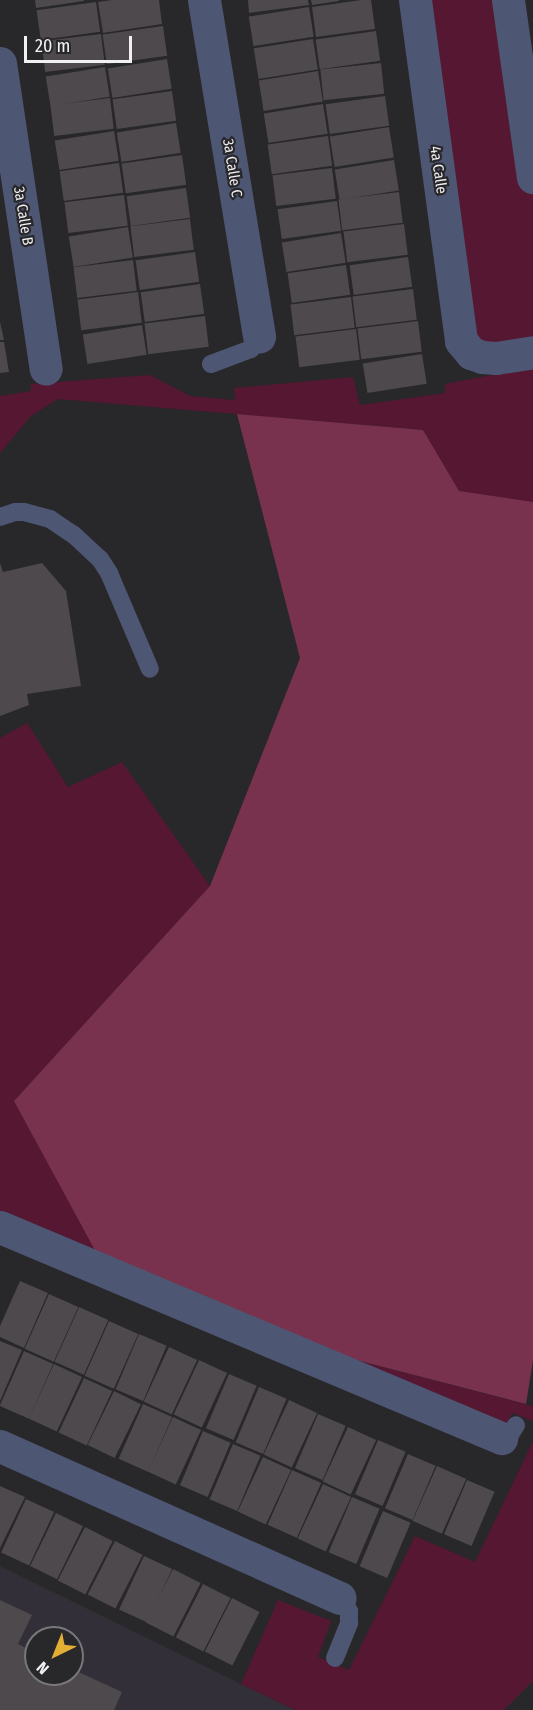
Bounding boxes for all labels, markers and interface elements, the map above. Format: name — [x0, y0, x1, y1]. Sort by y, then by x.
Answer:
scale bar — [27, 24, 135, 62]
text: 20 m — [35, 35, 70, 57]
street label: 3a Calle C — [219, 138, 245, 198]
street label: 4a Calle — [426, 145, 450, 195]
street label: 3a Calle B — [9, 185, 37, 247]
north arrow — [24, 1626, 84, 1686]
text: N — [33, 1658, 53, 1678]

